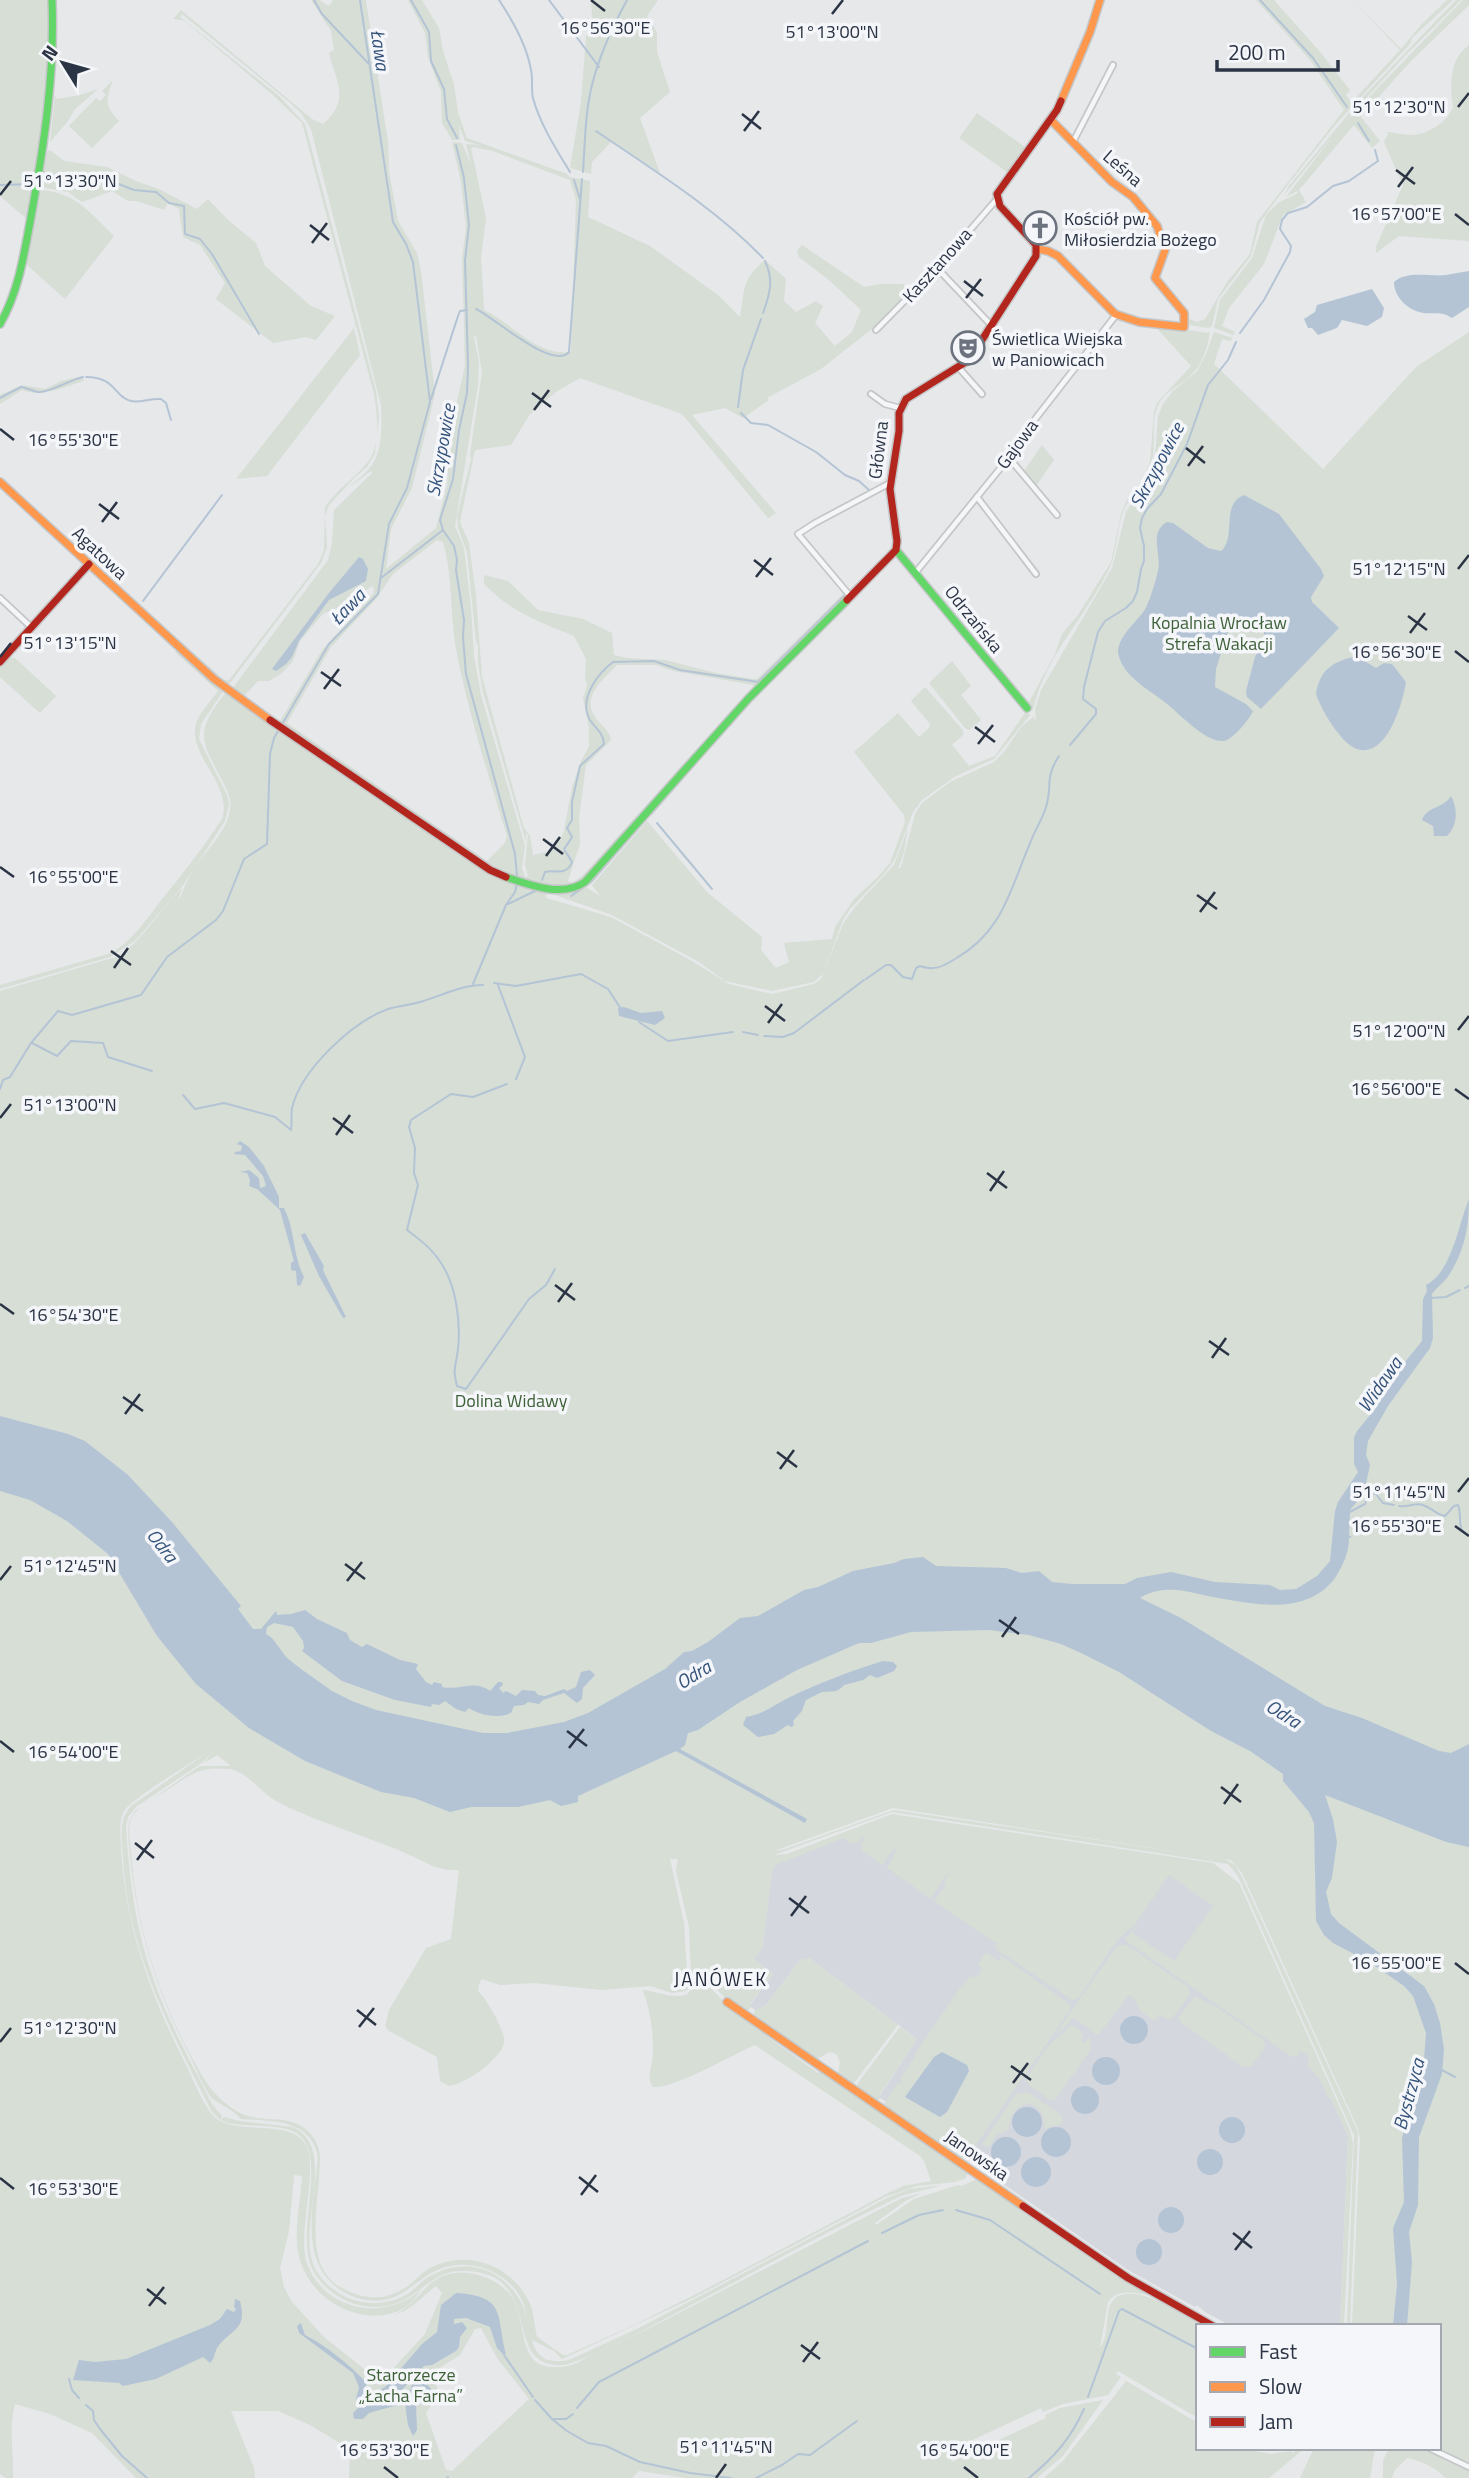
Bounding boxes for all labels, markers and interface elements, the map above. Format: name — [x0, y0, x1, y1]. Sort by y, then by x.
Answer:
text: 16°56'30"E — [560, 14, 651, 41]
text: 51°13'00"N — [785, 18, 879, 45]
north arrow — [28, 28, 98, 98]
water label: Ława — [364, 28, 398, 74]
scale bar — [1217, 28, 1338, 72]
text: 200 m — [1228, 36, 1285, 68]
text: N — [33, 38, 65, 66]
text: 51°12'30"N — [1352, 93, 1446, 120]
street label: Leśna — [1097, 143, 1149, 193]
text: 51°13'30"N — [23, 167, 117, 194]
text: 16°57'00"E — [1351, 200, 1442, 227]
place label: Kościół pw. Miłosierdzia Bożego — [1064, 205, 1217, 253]
church icon: Kościół pw. Miłosierdzia Bożego — [1021, 209, 1059, 247]
street label: Kasztanowa — [896, 221, 978, 309]
place label: Świetlica Wiejska w Paniowicach — [992, 325, 1122, 373]
theatre icon: Świetlica Wiejska w Paniowicach — [949, 329, 987, 367]
water label: Skrzypowice — [418, 400, 463, 498]
street label: Gajowa — [990, 413, 1044, 475]
water label: Skrzypowice — [1121, 416, 1191, 513]
street label: Główna — [861, 419, 895, 481]
text: 16°55'30"E — [28, 426, 119, 453]
street label: Agatowa — [66, 520, 134, 586]
text: 51°12'15"N — [1352, 555, 1446, 582]
street label: Odrzańska — [938, 579, 1010, 659]
water label: Ława — [322, 580, 373, 631]
park label: Kopalnia Wrocław Strefa Wakacji — [1151, 609, 1287, 657]
text: 51°13'15"N — [23, 629, 117, 656]
text: 16°56'30"E — [1351, 638, 1442, 665]
text: 16°55'00"E — [28, 863, 119, 890]
text: 51°12'00"N — [1352, 1017, 1446, 1044]
text: 16°56'00"E — [1351, 1075, 1442, 1102]
text: 51°13'00"N — [23, 1091, 117, 1118]
text: 16°54'30"E — [28, 1301, 119, 1328]
water label: Widawa — [1349, 1349, 1409, 1418]
park label: Dolina Widawy — [455, 1387, 568, 1414]
text: 51°11'45"N — [1352, 1478, 1446, 1505]
text: 16°55'30"E — [1351, 1512, 1442, 1539]
water label: Odra — [140, 1522, 187, 1570]
text: 51°12'45"N — [23, 1552, 117, 1579]
water label: Odra — [670, 1651, 718, 1696]
water label: Odra — [1261, 1691, 1309, 1736]
text: 16°54'00"E — [28, 1738, 119, 1765]
text: 16°55'00"E — [1351, 1949, 1442, 1976]
district label: JANÓWEK — [674, 1964, 768, 1993]
text: 51°12'30"N — [23, 2014, 117, 2041]
water label: Bystrzyca — [1385, 2054, 1432, 2133]
street label: Janowska — [939, 2123, 1015, 2187]
text: 16°53'30"E — [28, 2175, 119, 2202]
legend — [1196, 2324, 1441, 2450]
text: Fast — [1259, 2335, 1298, 2367]
park label: Starorzecze „Łacha Farna” — [359, 2361, 463, 2409]
text: Slow — [1259, 2370, 1302, 2402]
text: Jam — [1259, 2405, 1293, 2437]
text: 51°11'45"N — [679, 2433, 773, 2460]
text: 16°53'30"E — [339, 2436, 430, 2463]
text: 16°54'00"E — [919, 2436, 1010, 2463]

